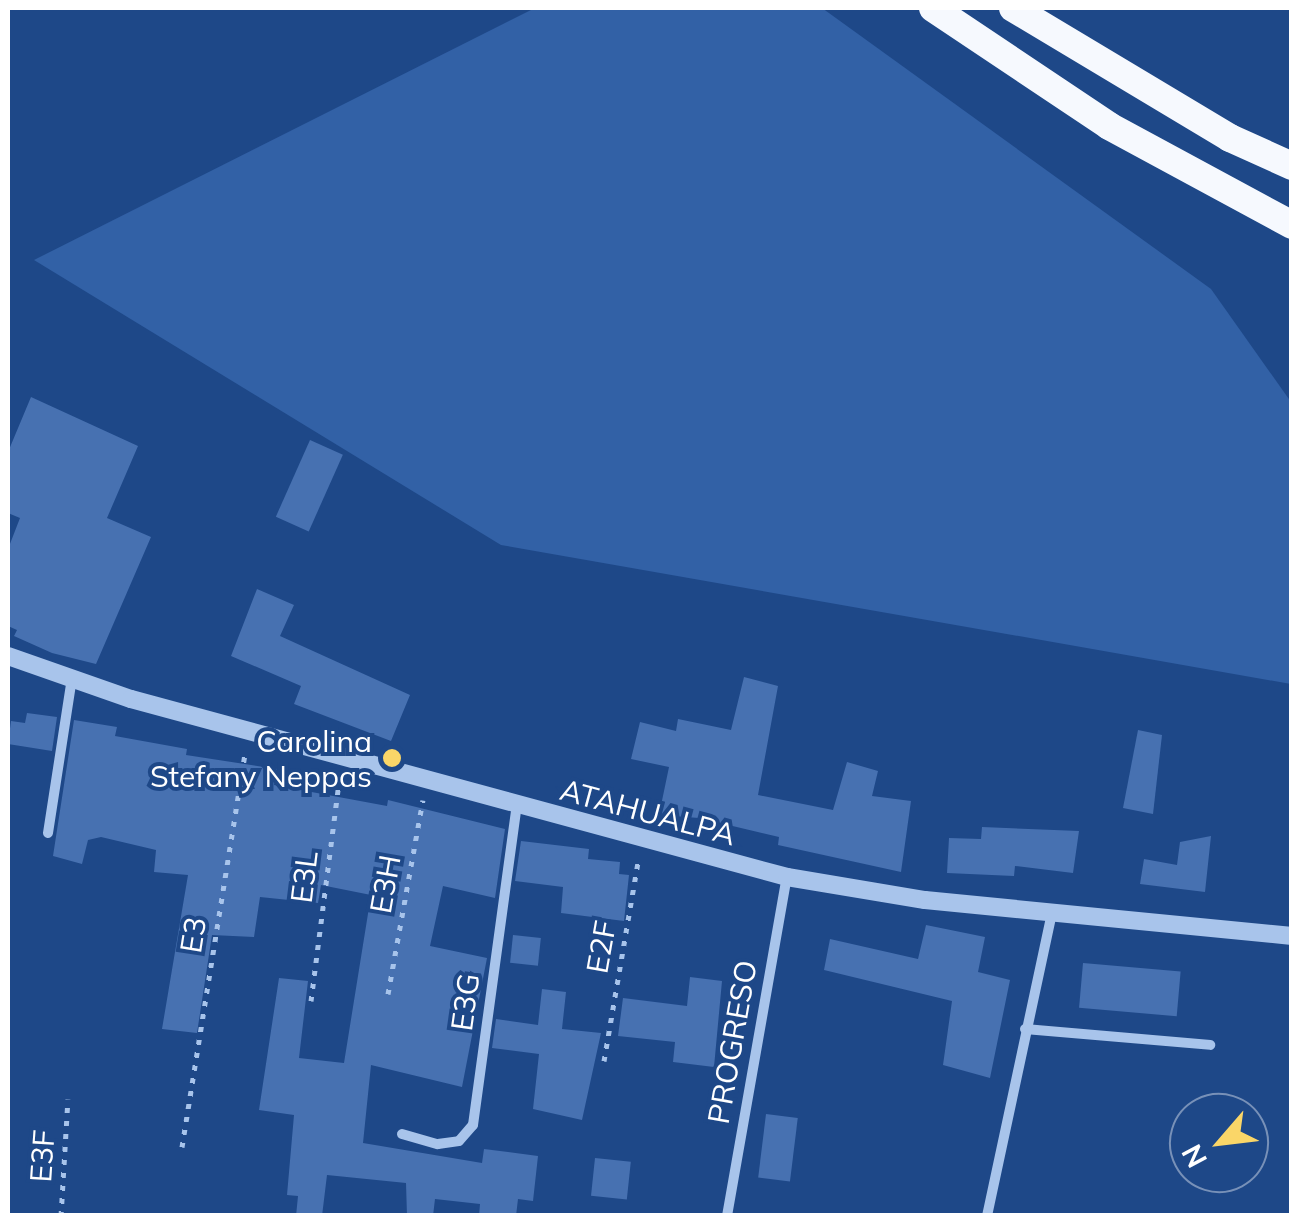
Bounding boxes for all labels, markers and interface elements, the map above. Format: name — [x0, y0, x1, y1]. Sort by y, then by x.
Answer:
place label: Carolina Stefany Neppas — [150, 723, 372, 794]
marker: Carolina Stefany Neppas — [381, 747, 403, 769]
street label: ATAHUALPA — [556, 771, 740, 853]
street label: E3L — [283, 849, 325, 905]
street label: E3H — [362, 852, 408, 916]
street label: E3 — [172, 915, 214, 955]
street label: E2F — [579, 918, 623, 976]
street label: PROGRESO — [700, 958, 764, 1126]
street label: E3G — [443, 971, 487, 1033]
north arrow — [1169, 1093, 1269, 1193]
street label: E3F — [22, 1129, 62, 1183]
text: N — [1173, 1139, 1214, 1174]

